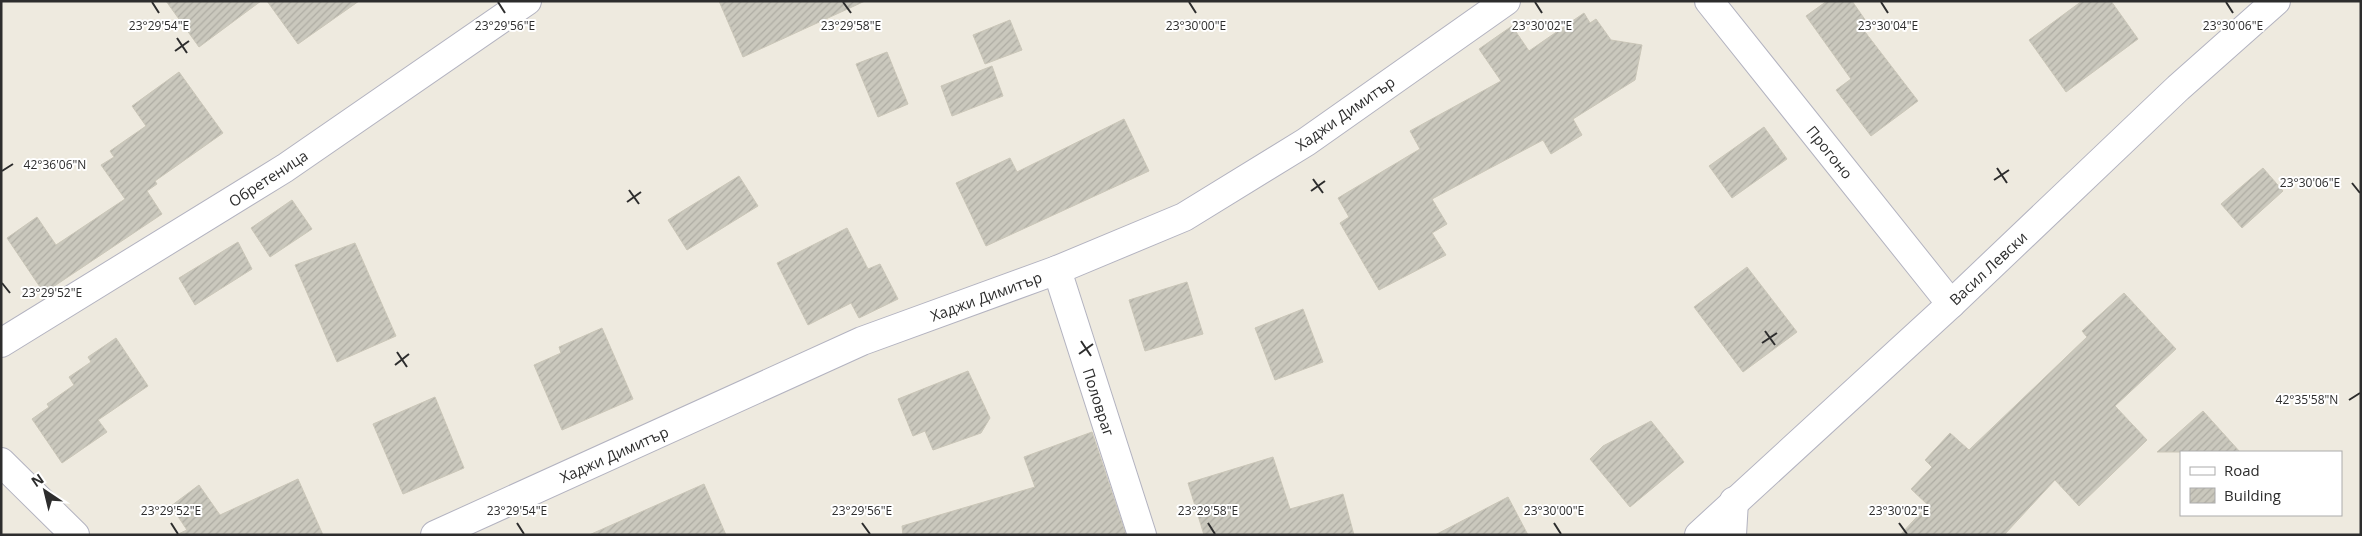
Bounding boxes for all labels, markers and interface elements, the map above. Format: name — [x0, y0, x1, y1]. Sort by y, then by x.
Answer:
text: 23°29'54"E — [129, 17, 189, 34]
text: 23°29'56"E — [475, 17, 535, 34]
text: 23°29'58"E — [821, 17, 881, 34]
text: 23°30'00"E — [1166, 17, 1226, 34]
text: 23°30'02"E — [1512, 17, 1572, 34]
text: 23°30'04"E — [1858, 17, 1918, 34]
text: 23°30'06"E — [2203, 17, 2263, 34]
street label: Хаджи Димитър — [1291, 71, 1399, 155]
street label: Прогоно — [1802, 121, 1858, 183]
street label: Обретеница — [225, 145, 311, 211]
text: 42°36'06"N — [24, 156, 86, 173]
text: 23°30'06"E — [2280, 174, 2340, 191]
street label: Васил Левски — [1945, 227, 2031, 309]
street label: Хаджи Димитър — [928, 267, 1044, 325]
text: 23°29'52"E — [22, 284, 82, 301]
street label: Половраг — [1079, 366, 1120, 439]
text: 42°35'58"N — [2276, 391, 2338, 408]
street label: Хаджи Димитър — [557, 421, 671, 487]
legend — [2180, 451, 2342, 516]
text: Road — [2224, 460, 2260, 480]
north arrow — [20, 466, 70, 516]
text: N — [27, 469, 47, 491]
text: Building — [2224, 485, 2281, 505]
text: 23°29'52"E — [141, 502, 201, 519]
text: 23°29'54"E — [487, 502, 547, 519]
text: 23°29'56"E — [832, 502, 892, 519]
text: 23°29'58"E — [1178, 502, 1238, 519]
text: 23°30'00"E — [1524, 502, 1584, 519]
text: 23°30'02"E — [1869, 502, 1929, 519]

